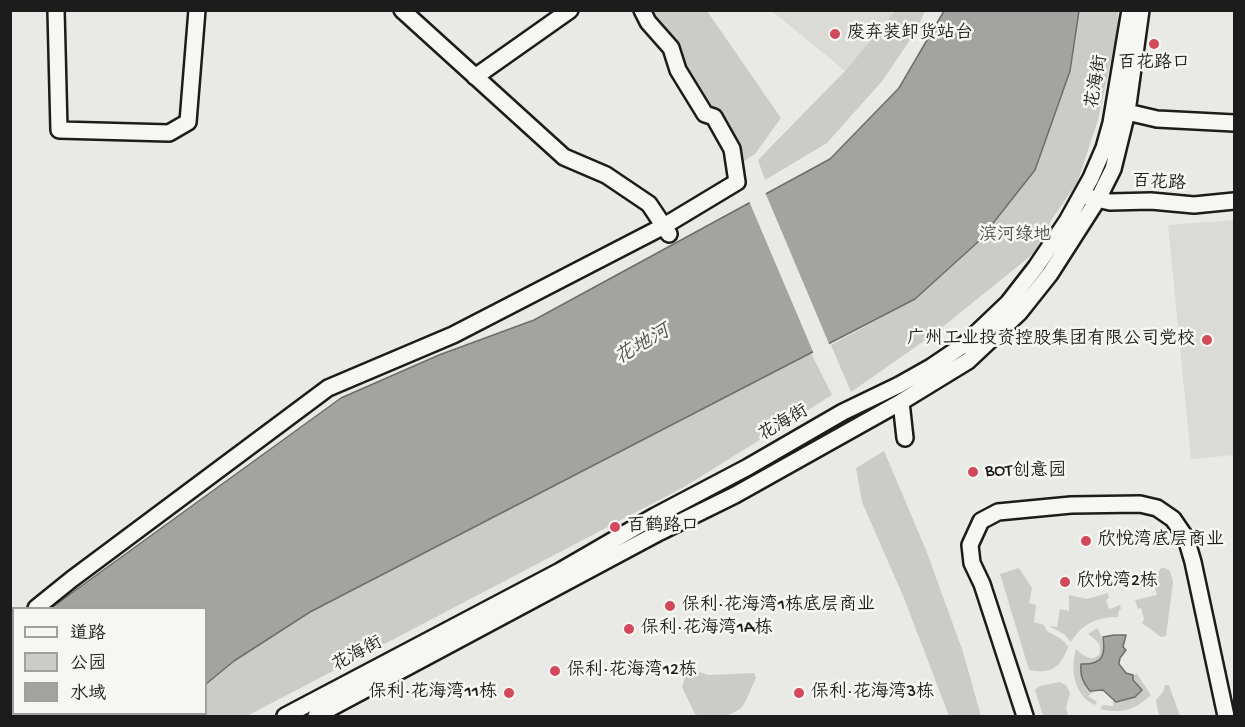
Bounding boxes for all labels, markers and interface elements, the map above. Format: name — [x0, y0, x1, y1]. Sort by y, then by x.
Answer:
place label: 废弃装卸货站台 — [847, 23, 973, 45]
marker: 废弃装卸货站台 — [828, 27, 842, 41]
marker: 百花路口 — [1147, 37, 1161, 51]
place label: 百花路口 — [1118, 53, 1190, 75]
street label: 花海街 — [1083, 54, 1113, 110]
street label: 百花路 — [1131, 172, 1187, 196]
park label: 滨河绿地 — [979, 225, 1051, 247]
water label: 花地河 — [611, 321, 675, 371]
place label: 广州工业投资控股集团有限公司党校 — [907, 329, 1195, 351]
marker: 广州工业投资控股集团有限公司党校 — [1200, 333, 1214, 347]
street label: 花海街 — [755, 401, 813, 447]
place label: BOT创意园 — [985, 461, 1066, 483]
marker: BOT创意园 — [966, 465, 980, 479]
place label: 百鹤路口 — [627, 516, 699, 538]
marker: 百鹤路口 — [608, 520, 622, 534]
place label: 欣悦湾底层商业 — [1098, 530, 1224, 552]
marker: 欣悦湾底层商业 — [1079, 534, 1093, 548]
place label: 欣悦湾2栋 — [1077, 571, 1158, 593]
marker: 欣悦湾2栋 — [1058, 575, 1072, 589]
place label: 保利·花海湾1栋底层商业 — [682, 595, 875, 617]
marker: 保利·花海湾1栋底层商业 — [663, 599, 677, 613]
legend — [12, 607, 207, 715]
place label: 保利·花海湾1A栋 — [641, 618, 773, 640]
marker: 保利·花海湾1A栋 — [622, 622, 636, 636]
text: 道路 — [70, 624, 106, 645]
street label: 花海街 — [329, 633, 387, 677]
text: 公园 — [70, 654, 106, 675]
place label: 保利·花海湾12栋 — [567, 660, 697, 682]
marker: 保利·花海湾12栋 — [548, 664, 562, 678]
place label: 保利·花海湾11栋 — [369, 682, 497, 704]
place label: 保利·花海湾3栋 — [811, 682, 934, 704]
text: 水域 — [70, 684, 106, 705]
marker: 保利·花海湾11栋 — [502, 686, 516, 700]
marker: 保利·花海湾3栋 — [792, 686, 806, 700]

